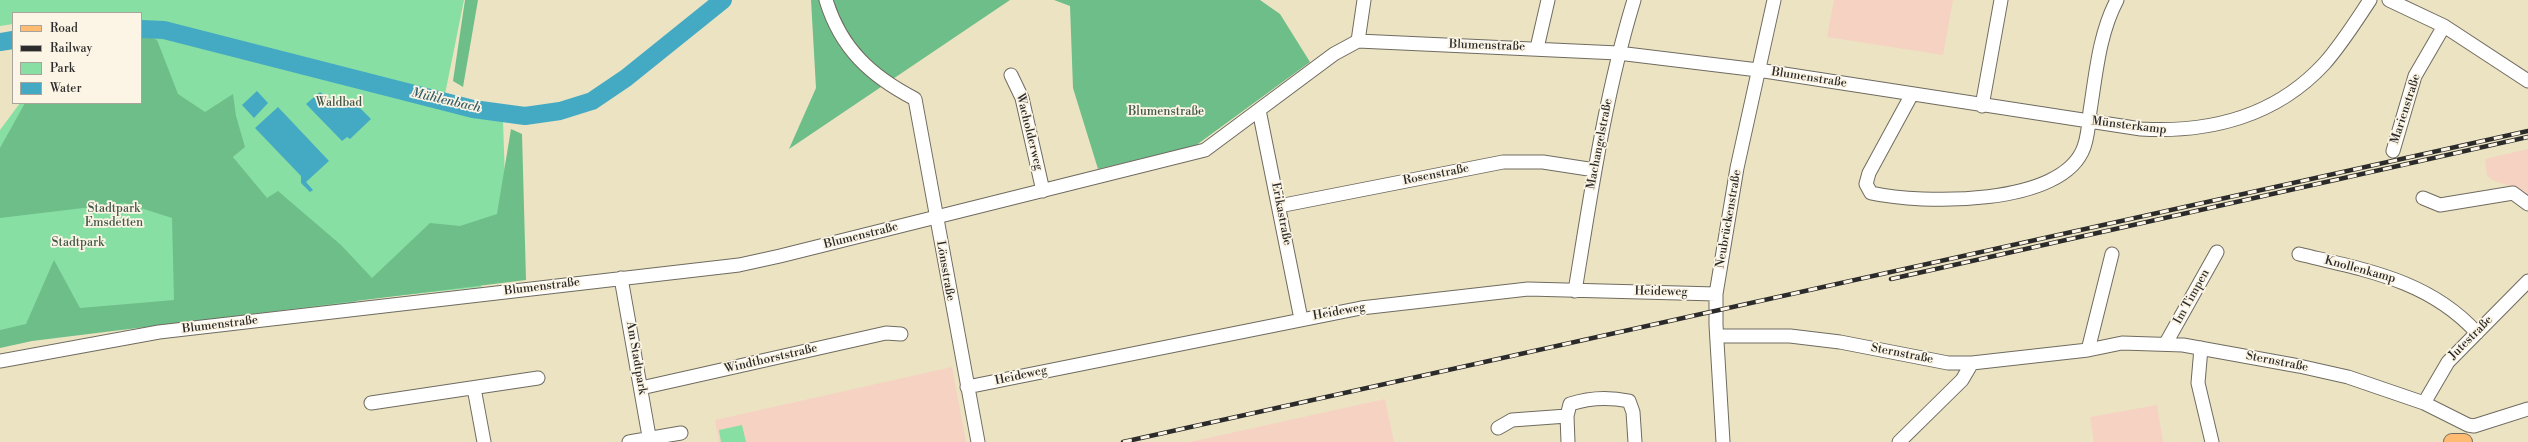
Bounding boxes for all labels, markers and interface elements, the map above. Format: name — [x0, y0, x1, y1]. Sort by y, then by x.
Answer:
legend — [12, 12, 142, 104]
text: Road — [50, 21, 78, 36]
street label: Blumenstraße — [1449, 37, 1525, 55]
text: Railway — [50, 41, 92, 56]
text: Park — [50, 61, 75, 76]
street label: Blumenstraße — [1770, 65, 1848, 91]
street label: Marienstraße — [2388, 72, 2424, 146]
text: Water — [50, 81, 82, 96]
water label: Mühlenbach — [410, 85, 482, 117]
street label: Wacholderweg — [1013, 92, 1045, 172]
park label: Waldbad — [316, 96, 362, 110]
street label: Machangelstraße — [1584, 97, 1616, 191]
park label: Blumenstraße — [1128, 105, 1204, 119]
street label: Münsterkamp — [2091, 114, 2167, 138]
street label: Rosenstraße — [1402, 162, 1470, 188]
street label: Neubrückenstraße — [1713, 169, 1745, 269]
street label: Erikastraße — [1268, 181, 1294, 247]
park label: Stadtpark Emsdetten — [85, 202, 143, 230]
street label: Blumenstraße — [822, 220, 900, 252]
park label: Stadtpark — [52, 236, 104, 250]
street label: Lönsstraße — [933, 240, 957, 302]
street label: Knollenkamp — [2323, 254, 2397, 286]
street label: Im Timpen — [2171, 267, 2213, 327]
street label: Blumenstraße — [503, 275, 581, 299]
street label: Heideweg — [1634, 284, 1688, 300]
street label: Heideweg — [1312, 300, 1366, 324]
street label: Blumenstraße — [181, 313, 259, 337]
street label: Jutestraße — [2446, 313, 2496, 363]
street label: Am Stadtpark — [622, 320, 650, 396]
street label: Windthorststraße — [723, 341, 819, 377]
street label: Sternstraße — [1870, 341, 1934, 367]
street label: Sternstraße — [2245, 349, 2309, 375]
street label: Heideweg — [994, 363, 1048, 389]

